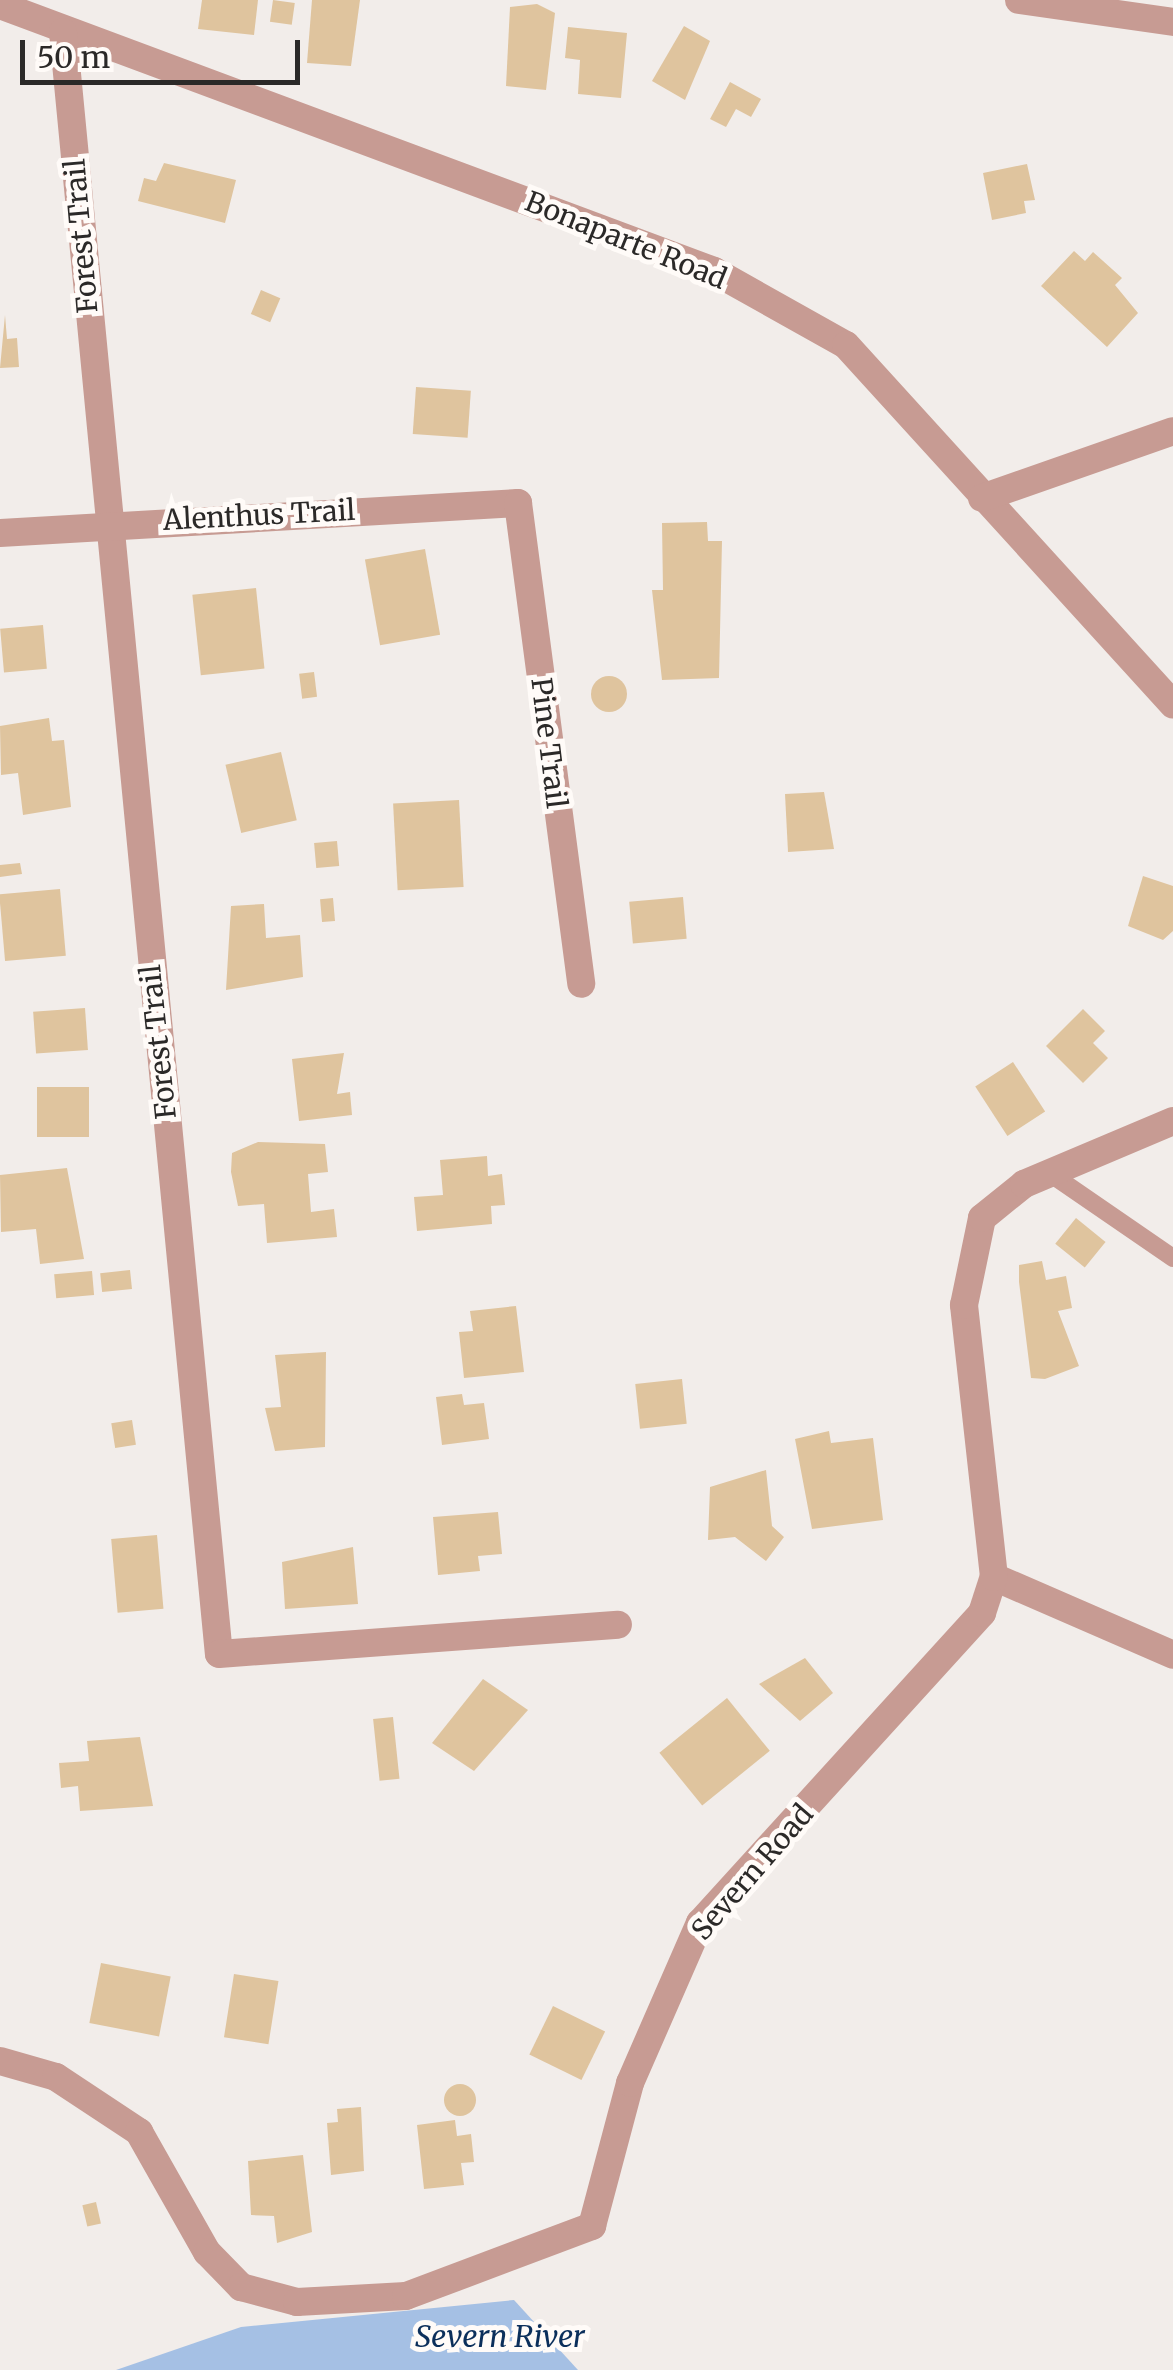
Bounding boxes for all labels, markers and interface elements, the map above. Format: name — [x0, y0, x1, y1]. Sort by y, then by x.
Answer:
scale bar — [25, 20, 305, 82]
text: 50 m — [37, 38, 110, 76]
street label: Forest Trail — [58, 157, 104, 315]
street label: Bonaparte Road — [521, 184, 731, 296]
street label: Alenthus Trail — [162, 493, 356, 537]
street label: Pine Trail — [524, 676, 574, 810]
street label: Forest Trail — [133, 963, 183, 1121]
street label: Severn Road — [684, 1798, 820, 1946]
water label: Severn River — [415, 2318, 585, 2354]

